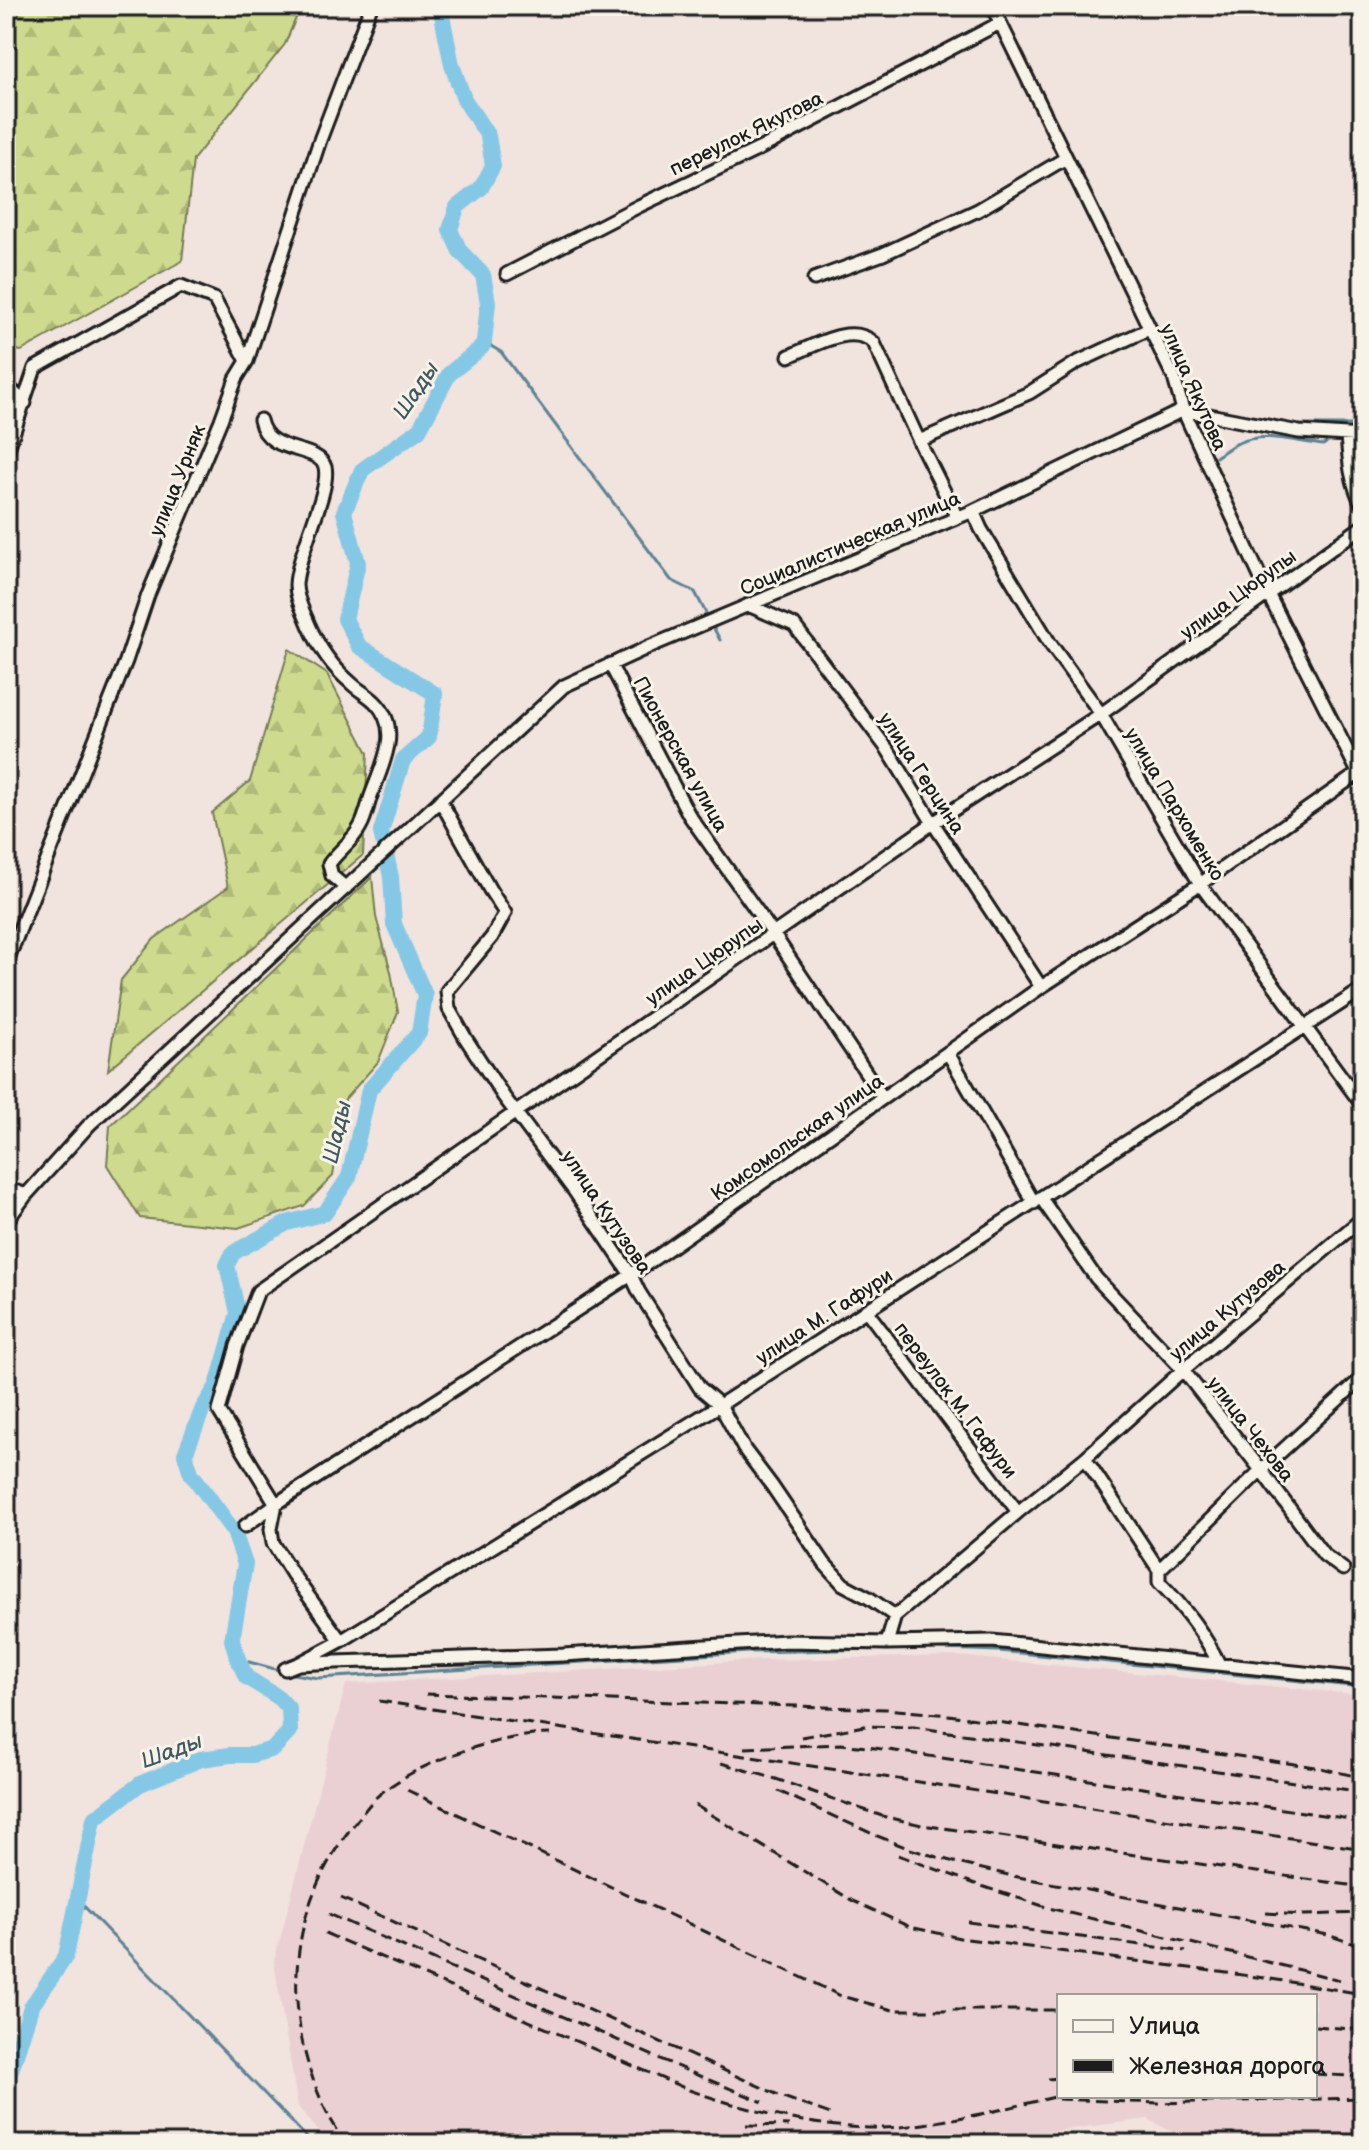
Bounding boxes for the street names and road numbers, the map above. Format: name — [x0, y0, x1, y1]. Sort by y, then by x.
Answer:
street label: переулок Якутова — [666, 86, 827, 181]
street label: улица Якутова — [1154, 320, 1232, 455]
street label: улица Урняк — [145, 421, 211, 540]
street label: Социалистическая улица — [737, 487, 964, 601]
street label: улица Цюрупы — [1176, 545, 1301, 645]
street label: Пионерская улица — [627, 673, 733, 837]
street label: улица Герцина — [873, 708, 970, 839]
street label: улица Пархоменко — [1119, 724, 1229, 885]
street label: улица Цюрупы — [641, 913, 768, 1011]
street label: Комсомольская улица — [707, 1069, 889, 1207]
street label: улица Кутузова — [556, 1146, 656, 1279]
street label: улица Кутузова — [1165, 1255, 1291, 1366]
street label: улица М. Гафури — [752, 1264, 897, 1370]
street label: переулок М. Гафури — [889, 1318, 1022, 1483]
street label: улица Чехова — [1202, 1372, 1299, 1487]

